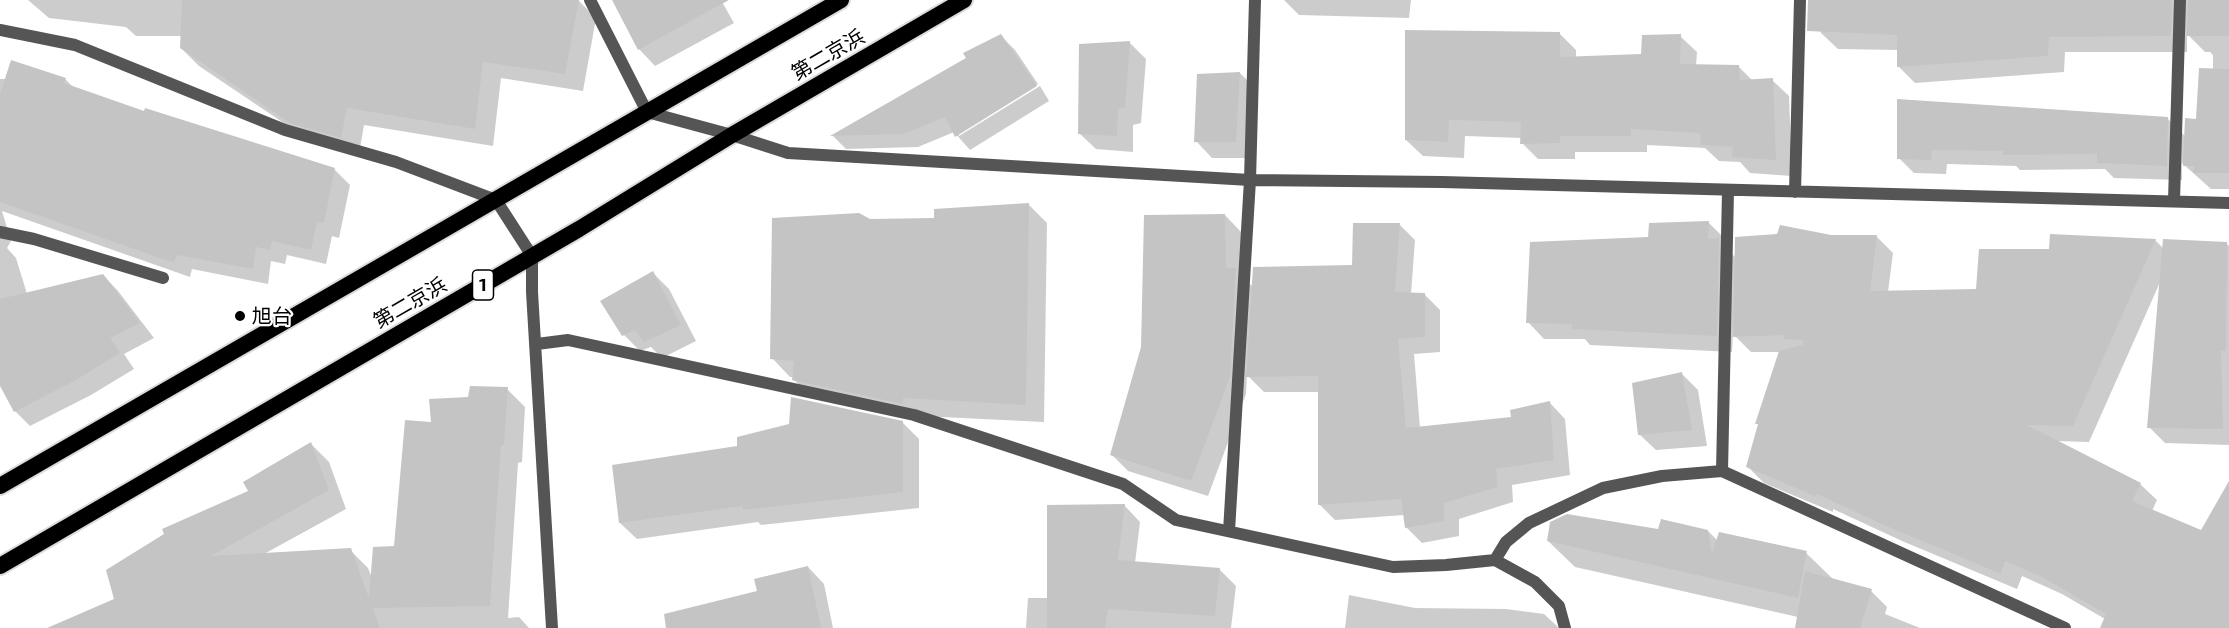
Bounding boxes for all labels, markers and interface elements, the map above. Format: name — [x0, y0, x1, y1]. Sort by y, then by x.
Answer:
street label: 第二京浜 — [787, 25, 869, 85]
road number: 1 — [472, 270, 494, 300]
street label: 第二京浜 — [369, 273, 451, 333]
place label: 旭台 — [252, 304, 292, 328]
marker: 旭台 — [233, 309, 247, 323]

